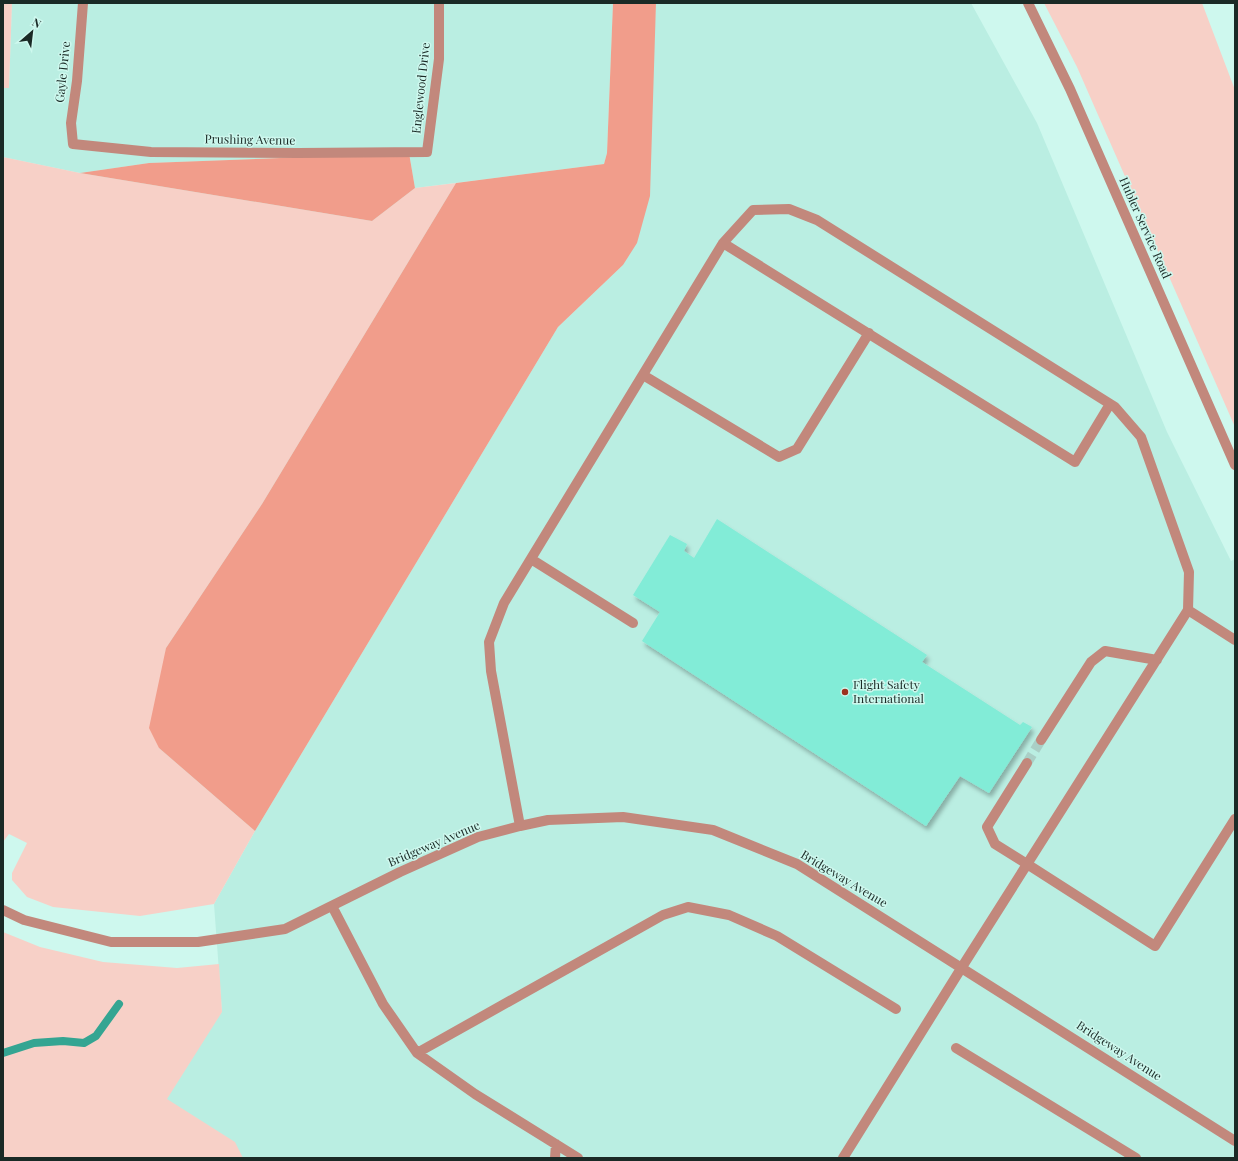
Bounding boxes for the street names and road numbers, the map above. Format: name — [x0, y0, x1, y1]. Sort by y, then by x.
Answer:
street label: Gayle Drive — [51, 40, 73, 103]
street label: Englewood Drive — [407, 41, 433, 134]
street label: Prushing Avenue — [204, 130, 296, 148]
street label: Hubler Service Road — [1116, 174, 1175, 281]
street label: Bridgeway Avenue — [385, 816, 482, 870]
street label: Bridgeway Avenue — [798, 846, 891, 910]
street label: Bridgeway Avenue — [1074, 1017, 1165, 1084]

